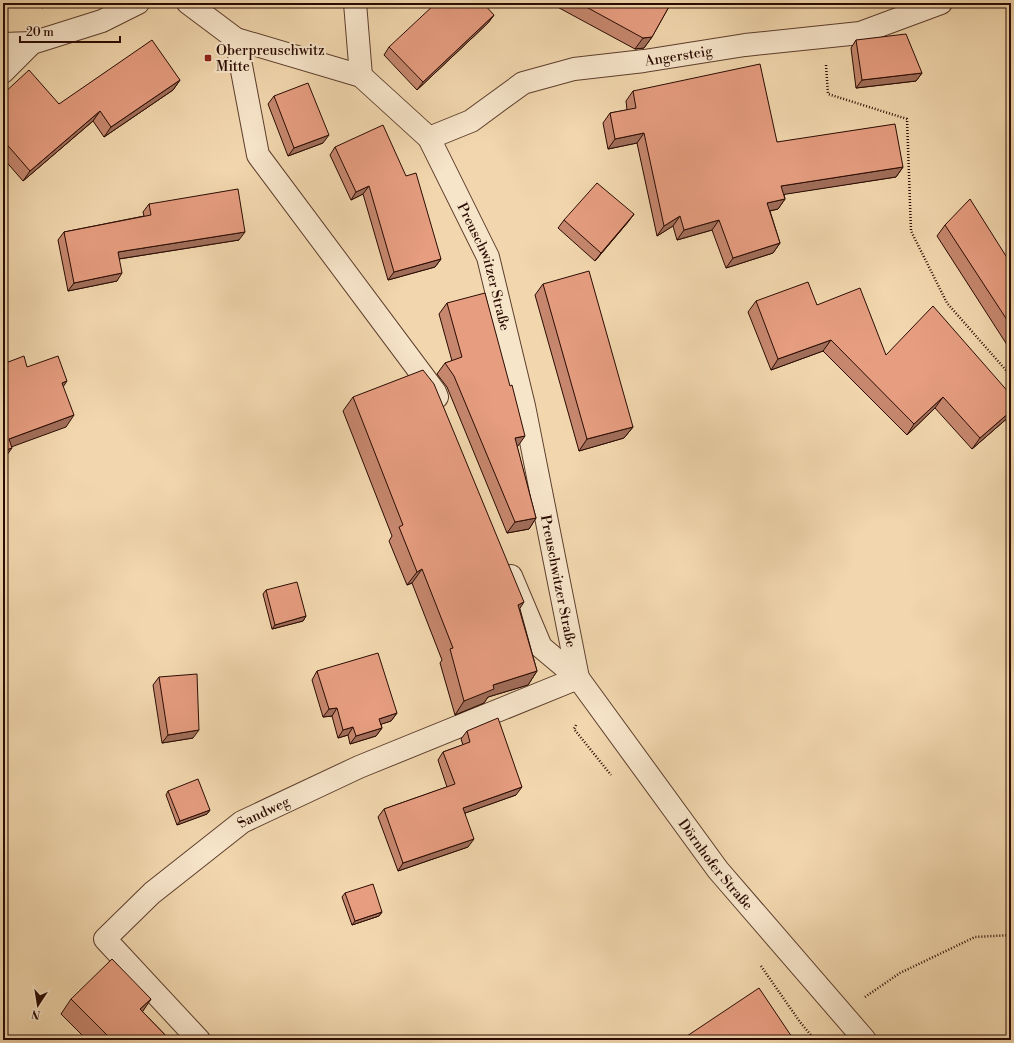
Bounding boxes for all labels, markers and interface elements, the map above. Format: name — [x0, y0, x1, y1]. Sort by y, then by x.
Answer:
scale bar — [20, 18, 120, 44]
text: 20 m — [26, 25, 54, 40]
place label: Oberpreuschwitz Mitte — [216, 42, 325, 76]
street label: Angersteig — [643, 42, 715, 71]
marker: Oberpreuschwitz Mitte — [203, 53, 213, 63]
street label: Preuschwitzer Straße — [453, 200, 513, 332]
street label: Preuschwitzer Straße — [536, 513, 580, 649]
street label: Sandweg — [234, 793, 293, 832]
street label: Dörnhofer Straße — [674, 815, 757, 914]
north arrow — [18, 985, 58, 1025]
text: N — [30, 1006, 42, 1022]

